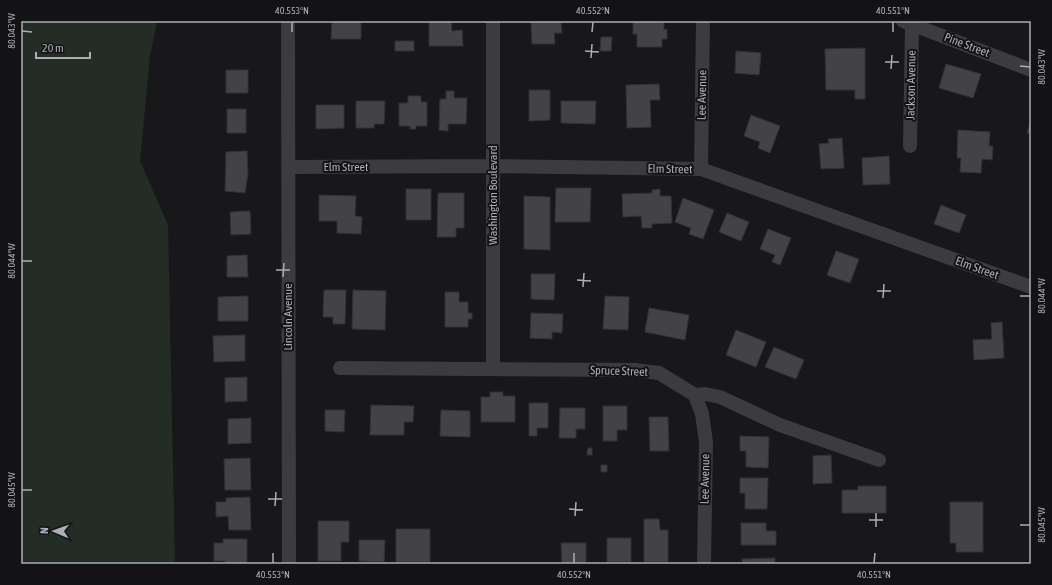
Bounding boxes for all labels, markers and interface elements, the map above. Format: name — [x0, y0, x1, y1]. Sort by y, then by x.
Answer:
text: 40.553°N — [275, 5, 309, 16]
text: 40.552°N — [576, 5, 610, 16]
text: 40.551°N — [876, 5, 910, 16]
text: 80.043°W — [6, 13, 17, 49]
street label: Pine Street — [942, 30, 992, 60]
scale bar — [36, 34, 90, 60]
text: 20 m — [42, 41, 64, 55]
text: 80.043°W — [1036, 49, 1047, 85]
street label: Jackson Avenue — [903, 50, 919, 120]
street label: Lee Avenue — [695, 70, 709, 120]
street label: Washington Boulevard — [486, 145, 500, 245]
street label: Elm Street — [324, 160, 369, 174]
street label: Elm Street — [647, 162, 693, 176]
text: 80.044°W — [6, 243, 17, 279]
street label: Elm Street — [954, 254, 1001, 282]
text: 80.044°W — [1036, 278, 1047, 314]
street label: Lincoln Avenue — [281, 283, 295, 351]
street label: Spruce Street — [590, 363, 649, 379]
street label: Lee Avenue — [698, 454, 712, 504]
text: 80.045°W — [6, 472, 17, 508]
text: 80.045°W — [1036, 507, 1047, 543]
north arrow — [34, 511, 74, 551]
text: N — [38, 527, 50, 534]
text: 40.553°N — [256, 569, 290, 580]
text: 40.552°N — [557, 569, 591, 580]
text: 40.551°N — [857, 569, 891, 580]

